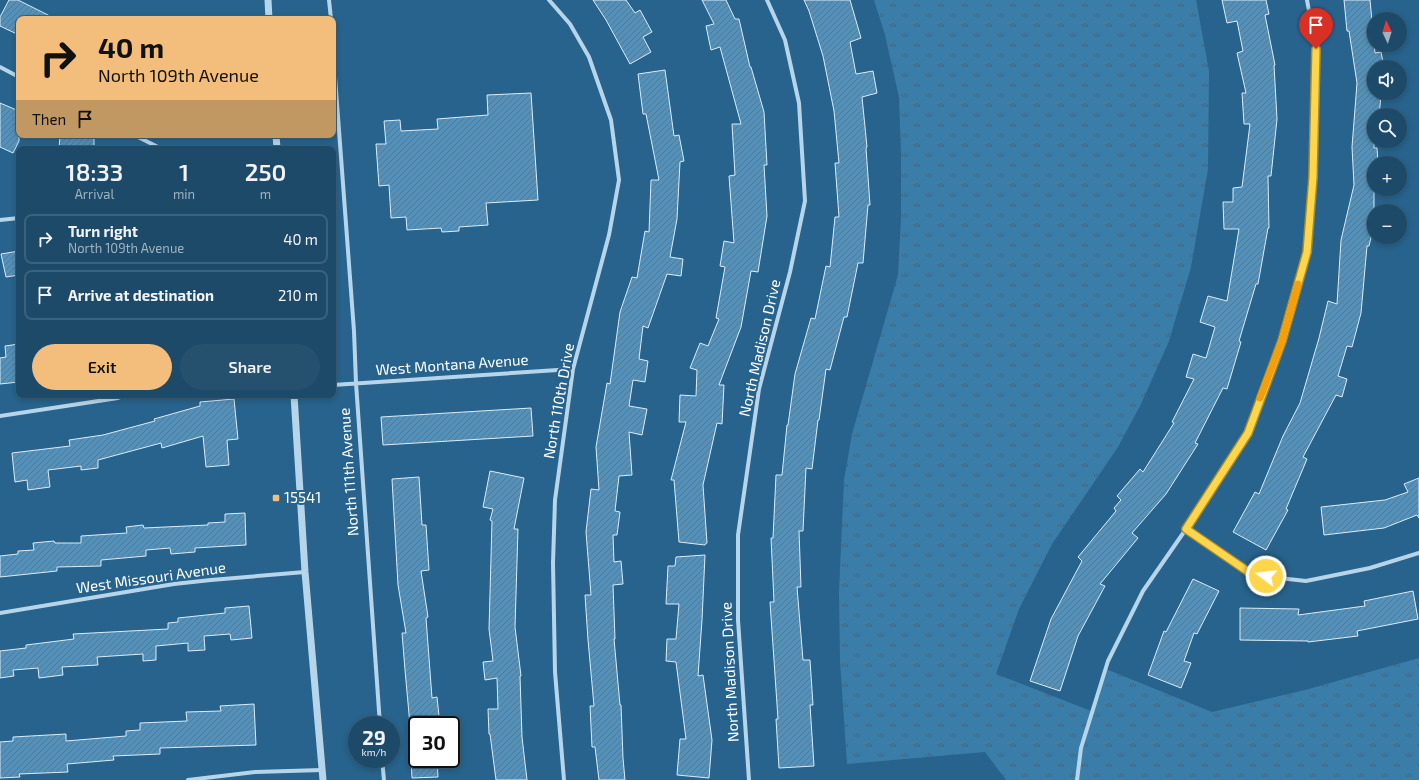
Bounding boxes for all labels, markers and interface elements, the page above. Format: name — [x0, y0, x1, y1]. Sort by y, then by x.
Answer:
pin — [1299, 8, 1333, 49]
north arrow — [1367, 12, 1407, 52]
map controls — [1367, 12, 1407, 244]
icon: arrive — [1305, 14, 1327, 36]
text: 40 m — [98, 30, 164, 64]
icon: right — [32, 32, 84, 84]
button: sound — [1367, 60, 1407, 100]
text: North 109th Avenue — [98, 64, 259, 86]
icon: arrive — [74, 108, 96, 130]
button: search — [1367, 108, 1407, 148]
text: Then — [32, 110, 66, 128]
button: + — [1367, 156, 1407, 196]
text: 18:33 — [66, 157, 123, 186]
text: 1 — [179, 157, 189, 186]
text: 250 — [245, 157, 286, 186]
text: Arrival — [75, 186, 114, 202]
text: min — [173, 186, 195, 202]
text: m — [260, 186, 271, 202]
button: − — [1367, 204, 1407, 244]
text: Turn right — [68, 222, 138, 240]
icon: right — [34, 228, 56, 250]
text: 40 m — [283, 230, 318, 248]
text: North 109th Avenue — [68, 240, 184, 256]
street label: North Madison Drive — [734, 277, 784, 418]
icon: arrive — [34, 284, 56, 306]
text: Arrive at destination — [68, 286, 214, 304]
text: 210 m — [278, 286, 318, 304]
street label: North 110th Drive — [539, 342, 577, 460]
button: Exit — [32, 344, 172, 390]
button: Share — [180, 344, 320, 390]
street label: West Montana Avenue — [375, 350, 529, 378]
street label: North 111th Avenue — [335, 407, 361, 537]
place label: 15541 — [284, 488, 321, 506]
marker: 15541 — [271, 493, 281, 503]
position arrow — [1245, 555, 1287, 597]
street label: West Missouri Avenue — [75, 558, 227, 596]
street label: North Madison Drive — [716, 601, 742, 743]
speed limit sign: 30 — [408, 716, 460, 768]
text: 29 — [362, 725, 386, 749]
text: km/h — [362, 746, 386, 758]

